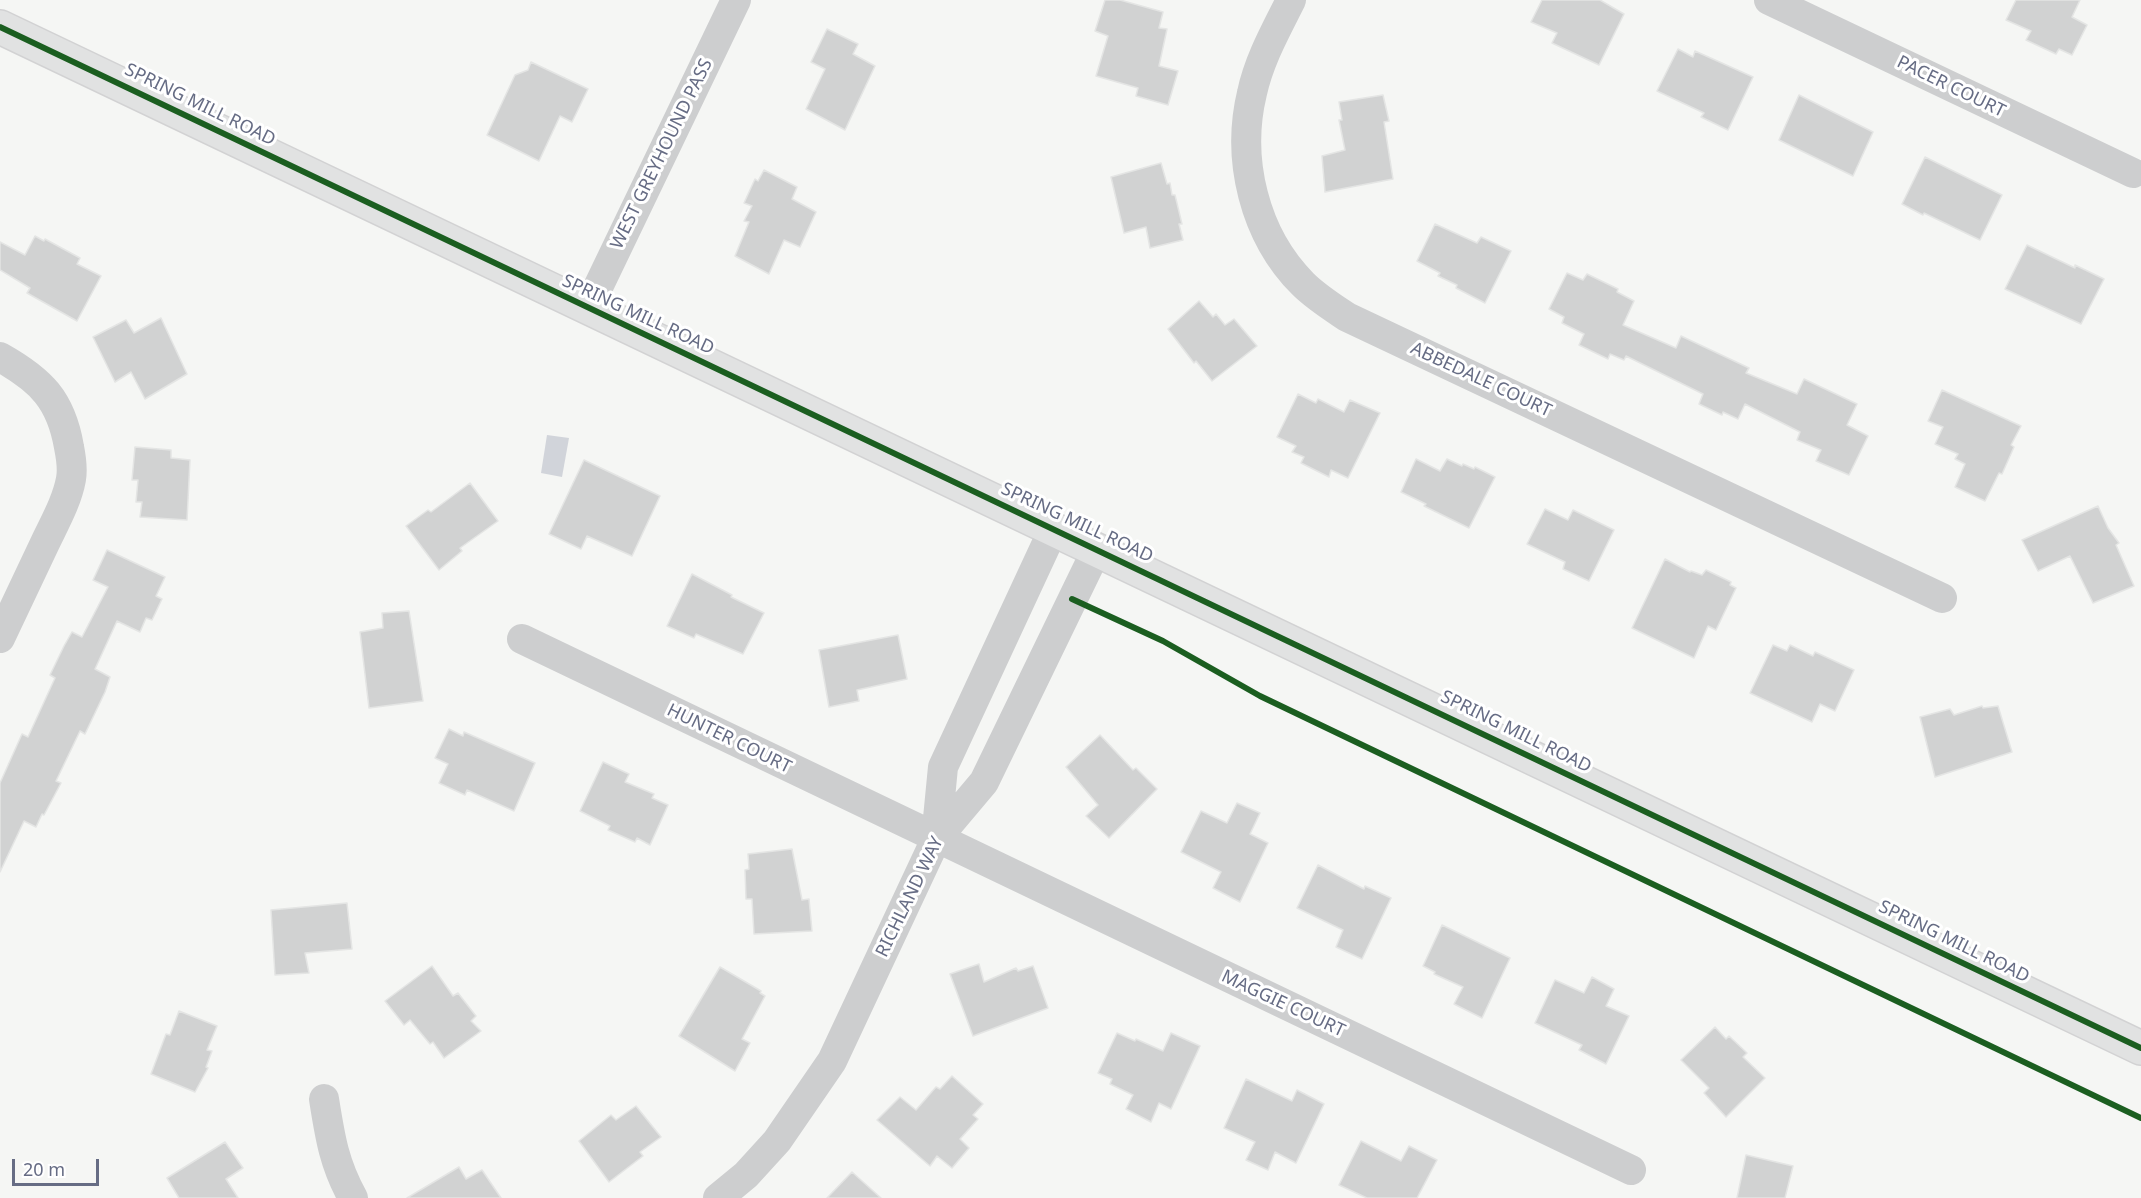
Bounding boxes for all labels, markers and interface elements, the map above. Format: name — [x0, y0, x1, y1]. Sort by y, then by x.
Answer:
street label: PACER COURT — [1893, 51, 2009, 123]
street label: WEST GREYHOUND PASS — [606, 55, 718, 253]
street label: SPRING MILL ROAD — [121, 59, 279, 151]
street label: SPRING MILL ROAD — [559, 270, 717, 360]
street label: ABBEDALE COURT — [1407, 338, 1555, 422]
street label: SPRING MILL ROAD — [998, 478, 1156, 568]
street label: SPRING MILL ROAD — [1437, 686, 1595, 778]
street label: HUNTER COURT — [663, 700, 795, 778]
street label: RICHLAND WAY — [872, 833, 948, 961]
street label: SPRING MILL ROAD — [1875, 896, 2033, 988]
street label: MAGGIE COURT — [1218, 966, 1348, 1042]
scale bar — [15, 1147, 102, 1185]
text: 20 m — [23, 1157, 65, 1181]

